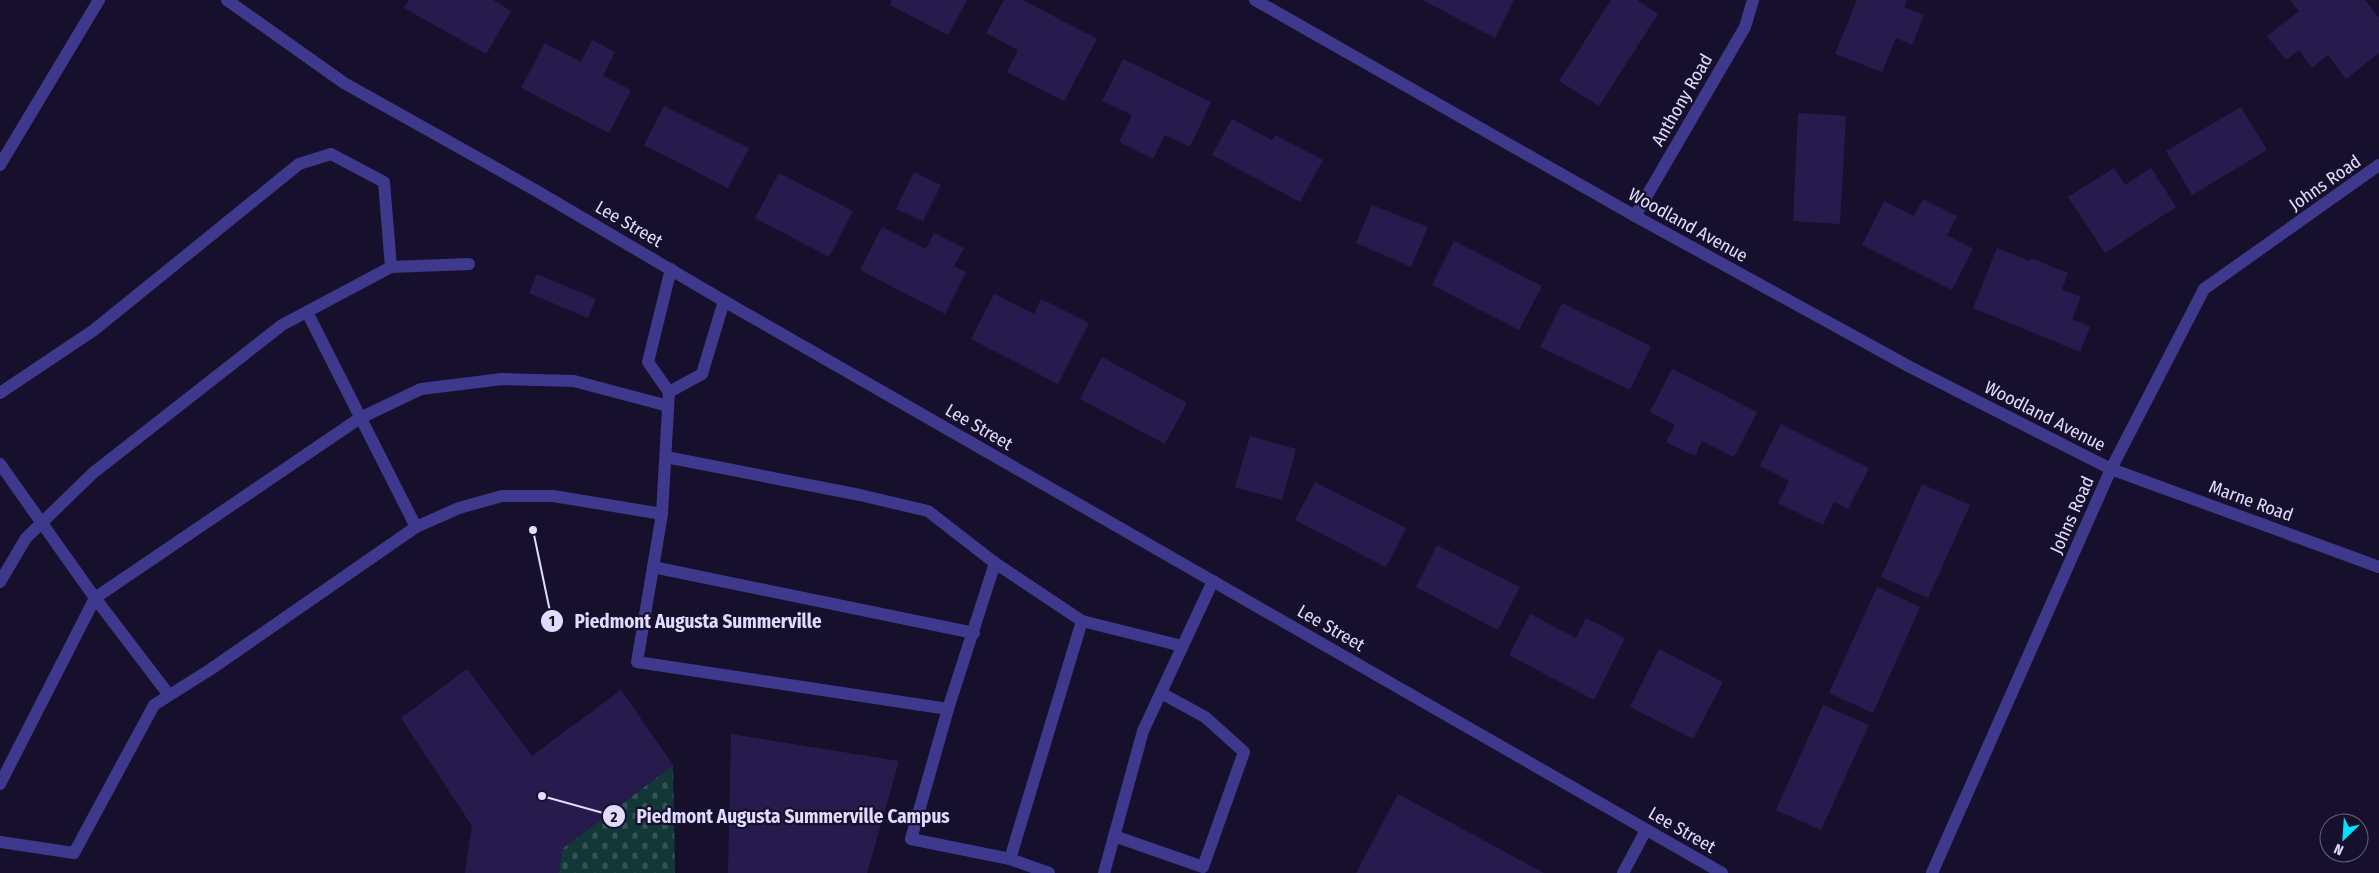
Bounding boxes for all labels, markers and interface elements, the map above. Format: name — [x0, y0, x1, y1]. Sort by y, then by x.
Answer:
street label: Anthony Road — [1647, 50, 1717, 150]
street label: Johns Road — [2285, 150, 2365, 216]
street label: Woodland Avenue — [1625, 183, 1752, 267]
street label: Lee Street — [592, 196, 667, 252]
street label: Woodland Avenue — [1981, 376, 2109, 456]
street label: Lee Street — [942, 399, 1017, 455]
street label: Johns Road — [2045, 473, 2099, 557]
street label: Marne Road — [2206, 476, 2296, 526]
street label: Lee Street — [1294, 600, 1369, 656]
callout: Piedmont Augusta Summerville — [539, 604, 832, 638]
text: Piedmont Augusta Summerville — [574, 610, 822, 633]
text: 1 — [549, 612, 555, 630]
callout: Piedmont Augusta Summerville Campus — [601, 799, 959, 833]
street label: Lee Street — [1645, 802, 1720, 858]
text: Piedmont Augusta Summerville Campus — [636, 805, 950, 828]
text: 2 — [610, 808, 618, 826]
north arrow — [2319, 813, 2369, 863]
text: N — [2331, 840, 2346, 859]

